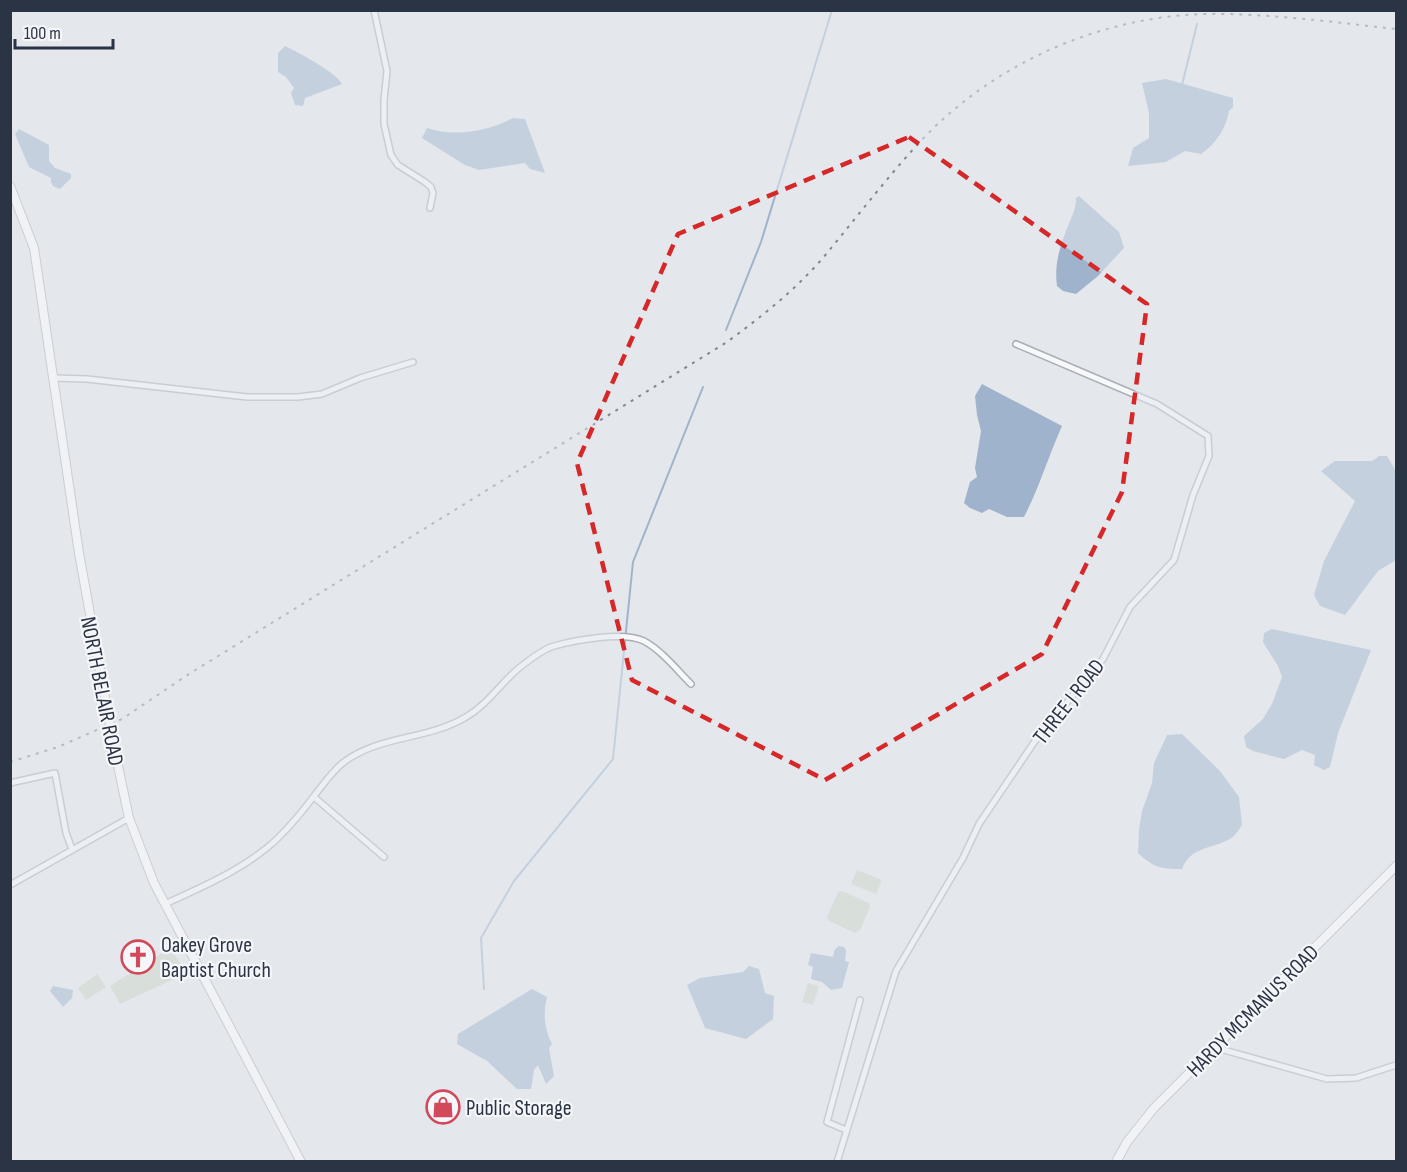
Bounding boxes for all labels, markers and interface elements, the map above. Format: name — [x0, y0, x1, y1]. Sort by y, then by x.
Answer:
scale bar — [15, 12, 112, 50]
text: 100 m — [24, 23, 61, 44]
street label: NORTH BELAIR ROAD — [74, 614, 129, 768]
street label: THREE J ROAD — [1027, 654, 1111, 750]
place label: Oakey Grove Baptist Church — [161, 932, 271, 984]
church icon: Oakey Grove Baptist Church — [120, 939, 156, 975]
street label: HARDY MCMANUS ROAD — [1181, 939, 1325, 1083]
shop icon: Public Storage — [425, 1089, 461, 1125]
place label: Public Storage — [466, 1095, 572, 1122]

